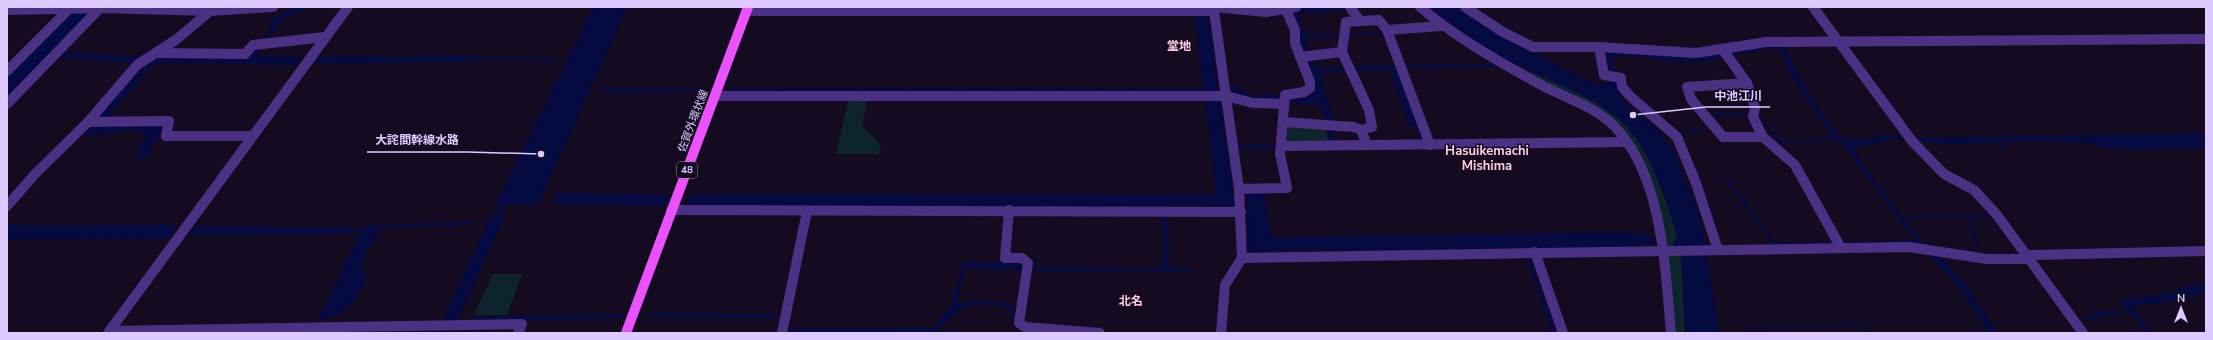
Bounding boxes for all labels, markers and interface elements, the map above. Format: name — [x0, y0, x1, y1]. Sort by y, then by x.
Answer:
district label: 堂地 — [1167, 38, 1191, 54]
callout: 中池江川 — [1706, 83, 1770, 107]
street label: 佐賀外環状線 — [674, 88, 712, 154]
text: 中池江川 — [1714, 88, 1762, 104]
callout: 大詫間幹線水路 — [367, 128, 467, 152]
text: 大詫間幹線水路 — [375, 132, 459, 148]
district label: Hasuikemachi Mishima — [1445, 142, 1529, 175]
road number: 48 — [677, 162, 697, 178]
north arrow — [2161, 288, 2201, 328]
text: N — [2177, 291, 2185, 306]
district label: 北名 — [1119, 293, 1143, 309]

